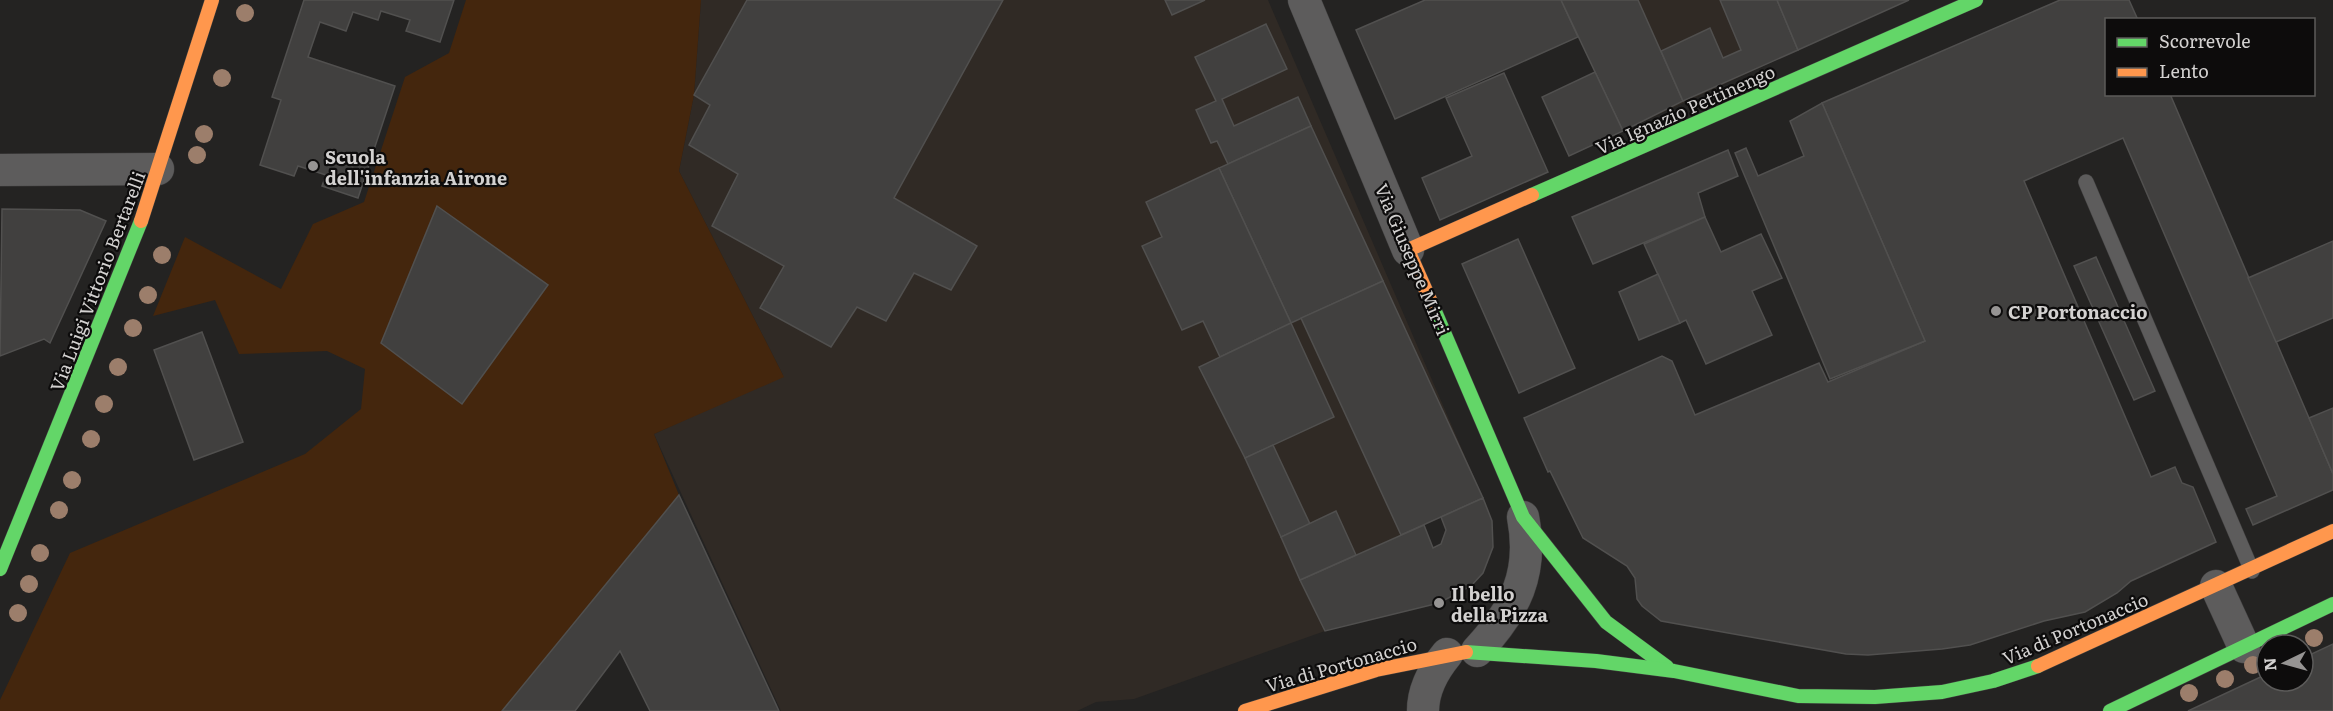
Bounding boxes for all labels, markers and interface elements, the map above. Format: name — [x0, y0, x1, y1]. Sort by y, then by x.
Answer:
legend — [2105, 18, 2315, 96]
text: Scorrevole — [2159, 27, 2251, 54]
street label: Via Ignazio Pettinengo — [1591, 57, 1779, 161]
text: Lento — [2159, 57, 2209, 84]
place label: Scuola dell'infanzia Airone — [325, 143, 507, 191]
marker: Scuola dell'infanzia Airone — [306, 159, 320, 173]
street label: Via Luigi Vittorio Bertarelli — [42, 167, 152, 395]
street label: Via Giuseppe Mirri — [1369, 179, 1457, 339]
place label: CP Portonaccio — [2008, 298, 2147, 325]
marker: CP Portonaccio — [1989, 304, 2003, 318]
place label: Il bello della Pizza — [1451, 580, 1548, 628]
street label: Via di Portonaccio — [1998, 585, 2152, 671]
marker: Il bello della Pizza — [1432, 596, 1446, 610]
street label: Via di Portonaccio — [1262, 630, 1420, 698]
north arrow — [2255, 633, 2315, 693]
text: N — [2257, 657, 2282, 672]

